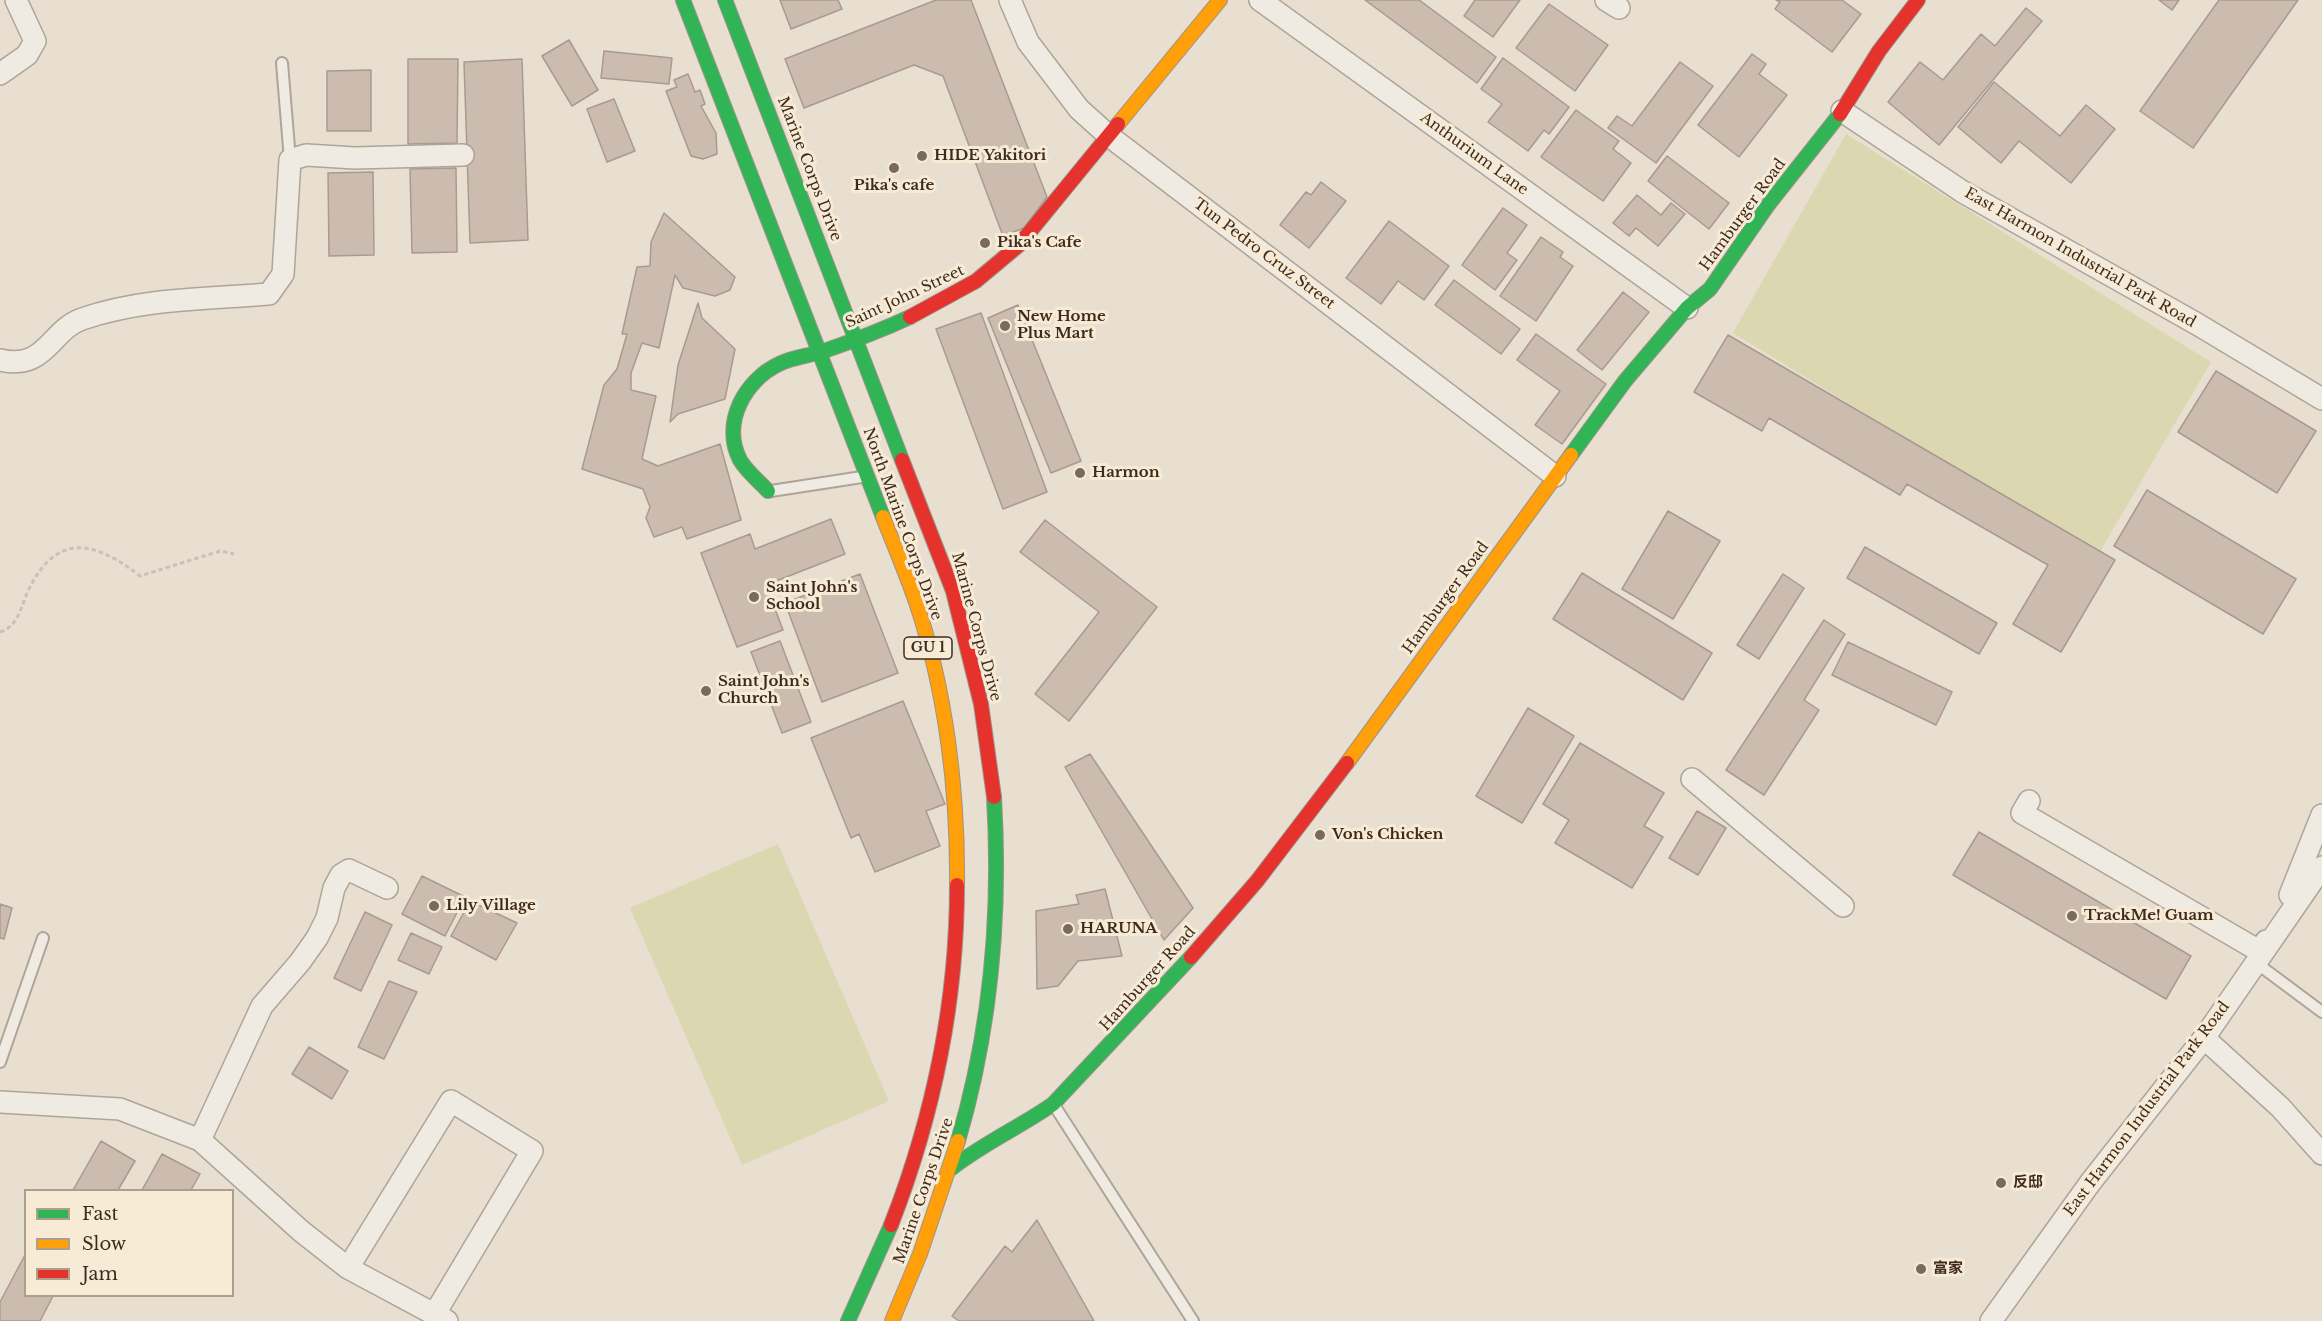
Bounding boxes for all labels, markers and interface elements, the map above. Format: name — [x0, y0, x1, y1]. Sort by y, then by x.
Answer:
street label: Marine Corps Drive — [773, 94, 845, 244]
street label: Anthurium Lane — [1417, 109, 1531, 199]
place label: HIDE Yakitori — [934, 147, 1046, 165]
marker: HIDE Yakitori — [915, 149, 929, 163]
street label: Hamburger Road — [1696, 155, 1790, 275]
marker: Pika's cafe — [887, 161, 901, 175]
place label: Pika's cafe — [854, 177, 934, 195]
street label: East Harmon Industrial Park Road — [1961, 184, 2199, 332]
street label: Tun Pedro Cruz Street — [1190, 195, 1338, 313]
place label: Pika's Cafe — [997, 234, 1082, 252]
marker: Pika's Cafe — [978, 236, 992, 250]
street label: Saint John Street — [843, 262, 967, 332]
place label: New Home Plus Mart — [1017, 308, 1106, 343]
marker: New Home Plus Mart — [998, 319, 1012, 333]
street label: North Marine Corps Drive — [859, 425, 945, 623]
place label: Harmon — [1092, 464, 1160, 482]
marker: Harmon — [1073, 466, 1087, 480]
street label: Hamburger Road — [1399, 538, 1493, 658]
street label: Marine Corps Drive — [947, 551, 1005, 703]
place label: Saint John's School — [766, 579, 858, 614]
marker: Saint John's School — [747, 590, 761, 604]
road number: GU 1 — [904, 637, 952, 659]
place label: Saint John's Church — [718, 673, 810, 708]
marker: Saint John's Church — [699, 684, 713, 698]
place label: Von's Chicken — [1332, 826, 1443, 844]
marker: Von's Chicken — [1313, 828, 1327, 842]
place label: Lily Village — [446, 897, 536, 915]
marker: Lily Village — [427, 899, 441, 913]
place label: TrackMe! Guam — [2084, 907, 2214, 925]
marker: TrackMe! Guam — [2065, 909, 2079, 923]
place label: HARUNA — [1080, 920, 1157, 938]
marker: HARUNA — [1061, 922, 1075, 936]
street label: Hamburger Road — [1096, 923, 1200, 1035]
street label: East Harmon Industrial Park Road — [2060, 998, 2234, 1220]
street label: Marine Corps Drive — [891, 1116, 957, 1266]
place label: 反邸 — [2013, 1174, 2043, 1192]
marker: 反邸 — [1994, 1176, 2008, 1190]
legend — [24, 1189, 234, 1297]
text: Fast — [82, 1203, 118, 1225]
text: Slow — [82, 1233, 126, 1255]
place label: 富家 — [1933, 1260, 1963, 1278]
marker: 富家 — [1914, 1262, 1928, 1276]
text: Jam — [82, 1263, 118, 1285]

